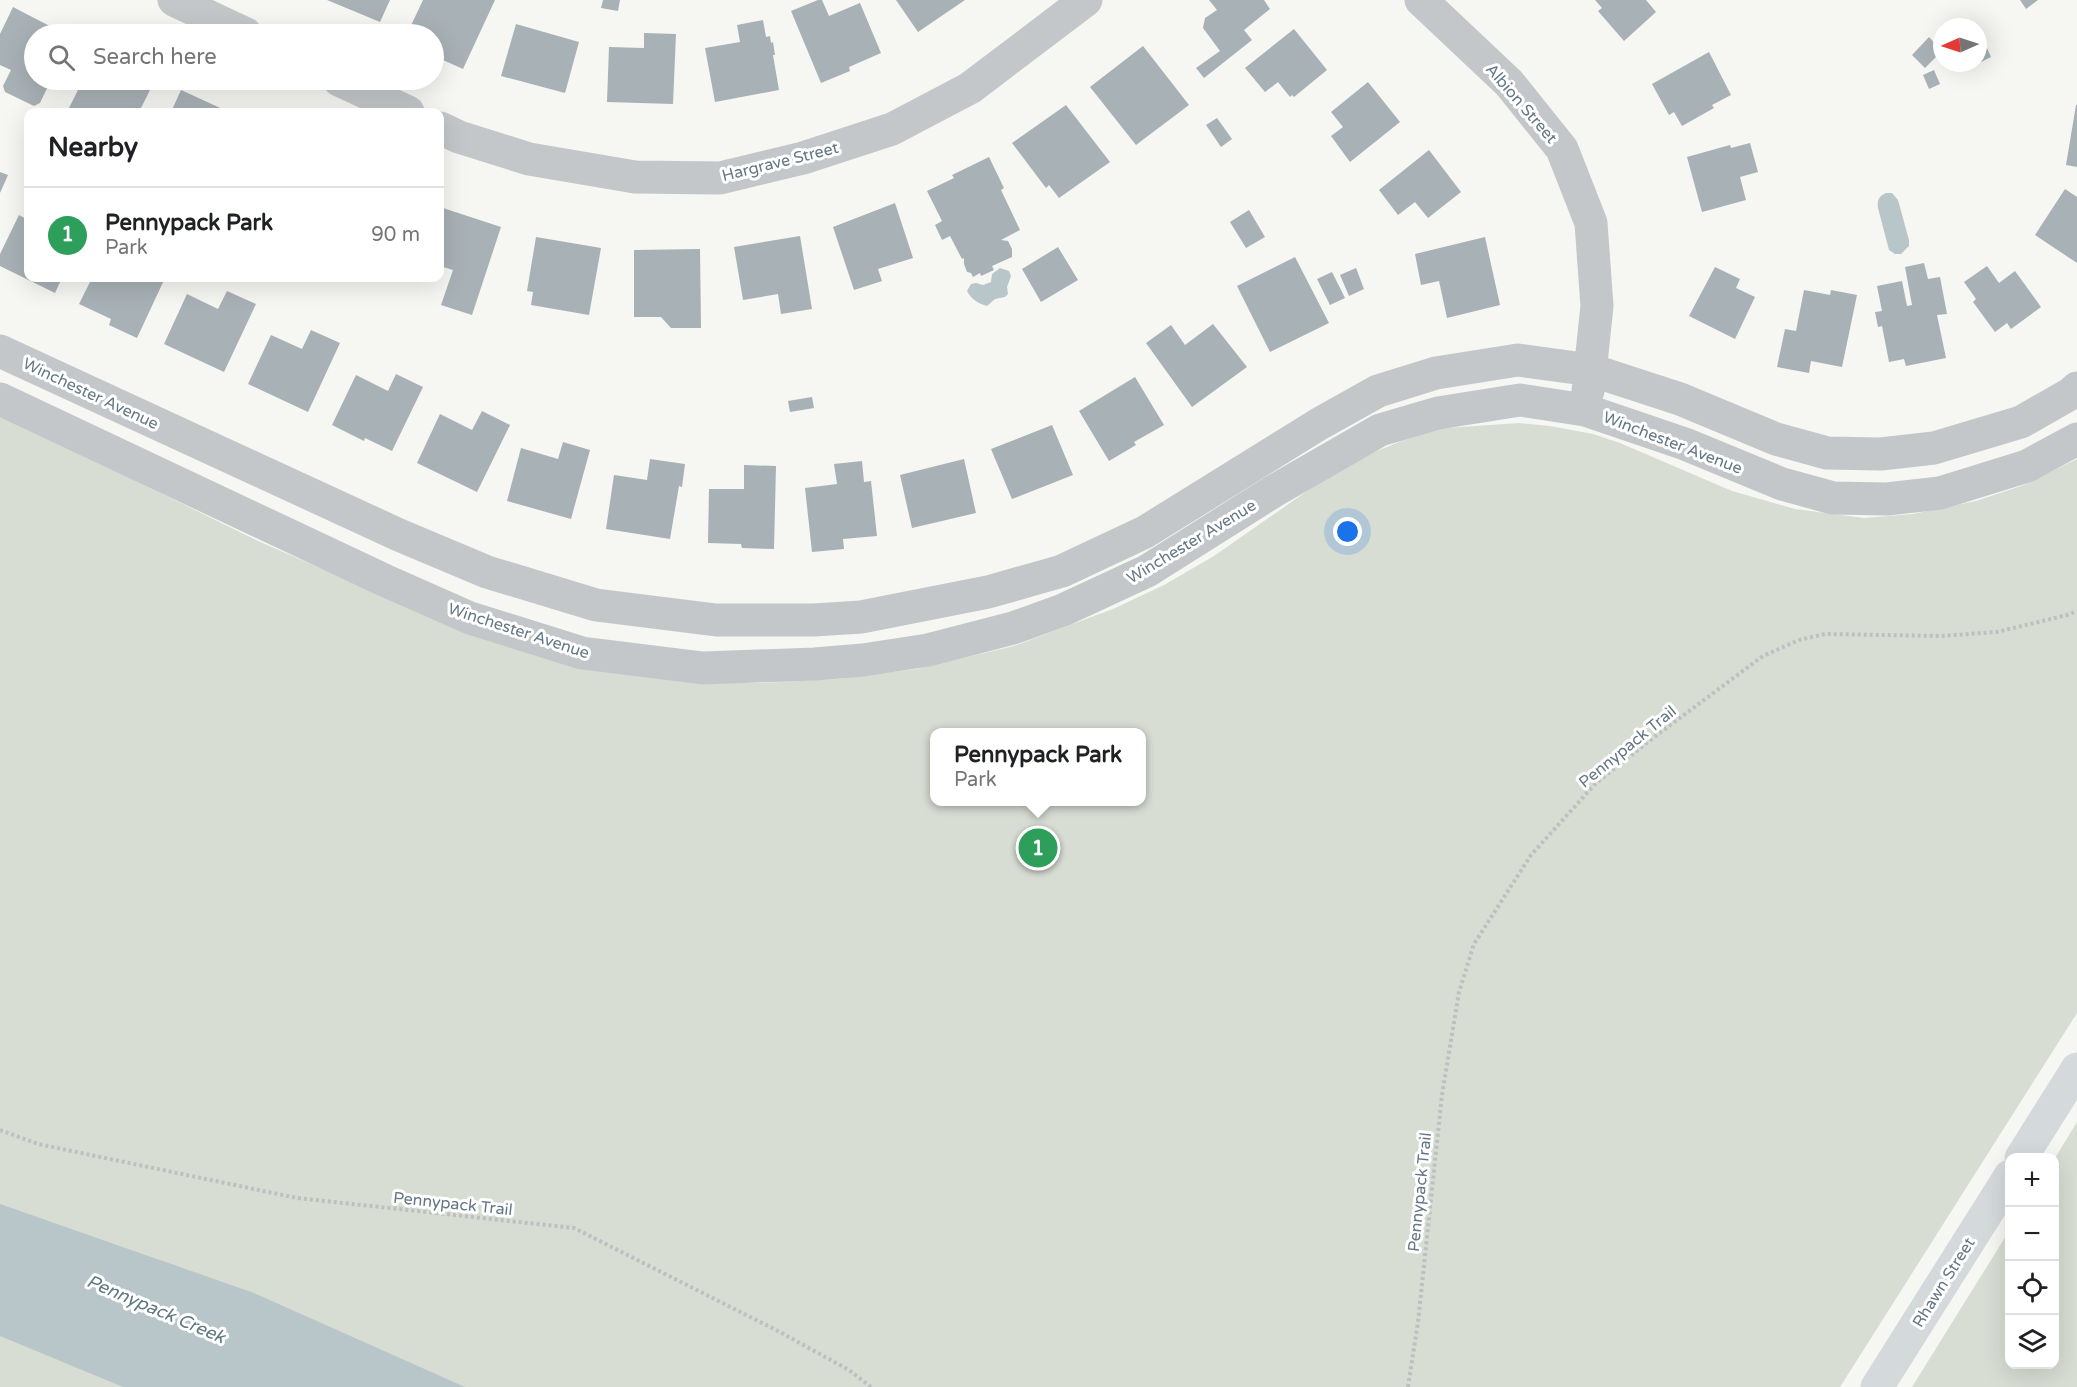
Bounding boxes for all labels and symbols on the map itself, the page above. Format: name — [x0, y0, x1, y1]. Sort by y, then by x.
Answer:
north arrow — [1933, 18, 1987, 72]
street label: Albion Street — [1481, 60, 1561, 148]
street label: Hargrave Street — [720, 138, 841, 186]
street label: Winchester Avenue — [20, 354, 162, 434]
street label: Winchester Avenue — [1600, 407, 1745, 479]
street label: Winchester Avenue — [1123, 495, 1260, 588]
your location — [1333, 517, 1362, 546]
street label: Winchester Avenue — [446, 599, 592, 663]
street label: Pennypack Trail — [1575, 701, 1681, 792]
pin: 1 — [1018, 826, 1058, 870]
street label: Pennypack Trail — [1404, 1131, 1436, 1253]
street label: Pennypack Trail — [392, 1188, 514, 1220]
street label: Rhawn Street — [1908, 1234, 1979, 1331]
water label: Pennypack Creek — [83, 1270, 230, 1349]

